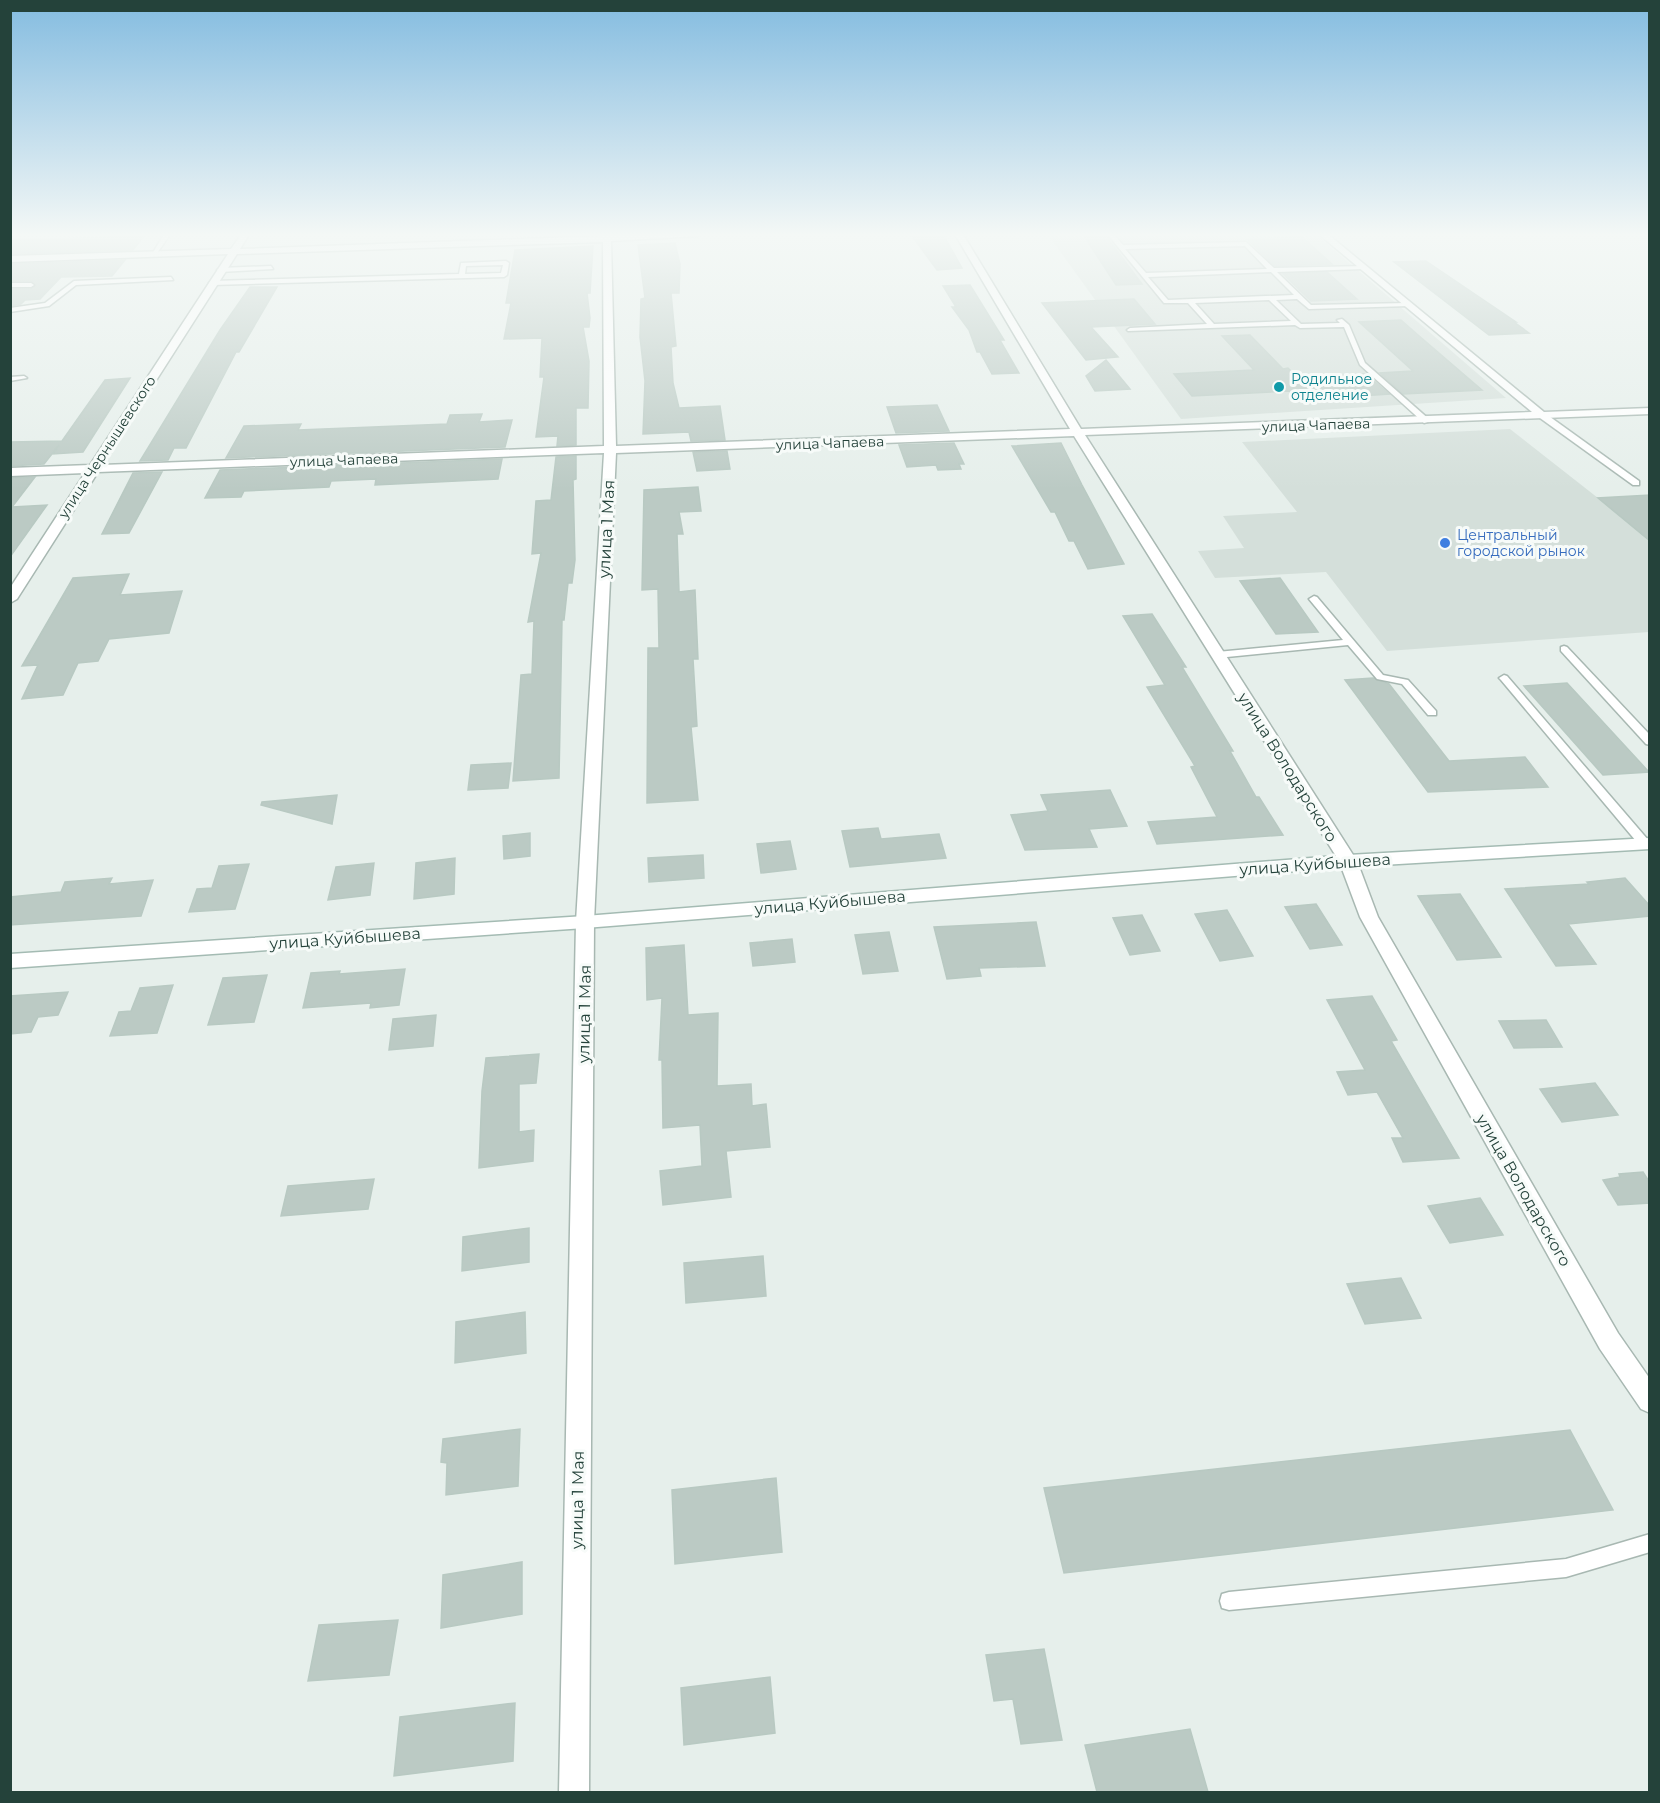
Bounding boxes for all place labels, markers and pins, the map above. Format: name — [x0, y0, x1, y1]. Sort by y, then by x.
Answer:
place label: Родильное отделение — [1291, 370, 1372, 404]
marker: Родильное отделение — [1272, 380, 1286, 394]
place label: Центральный городской рынок — [1457, 526, 1585, 560]
marker: Центральный городской рынок — [1438, 536, 1452, 550]

